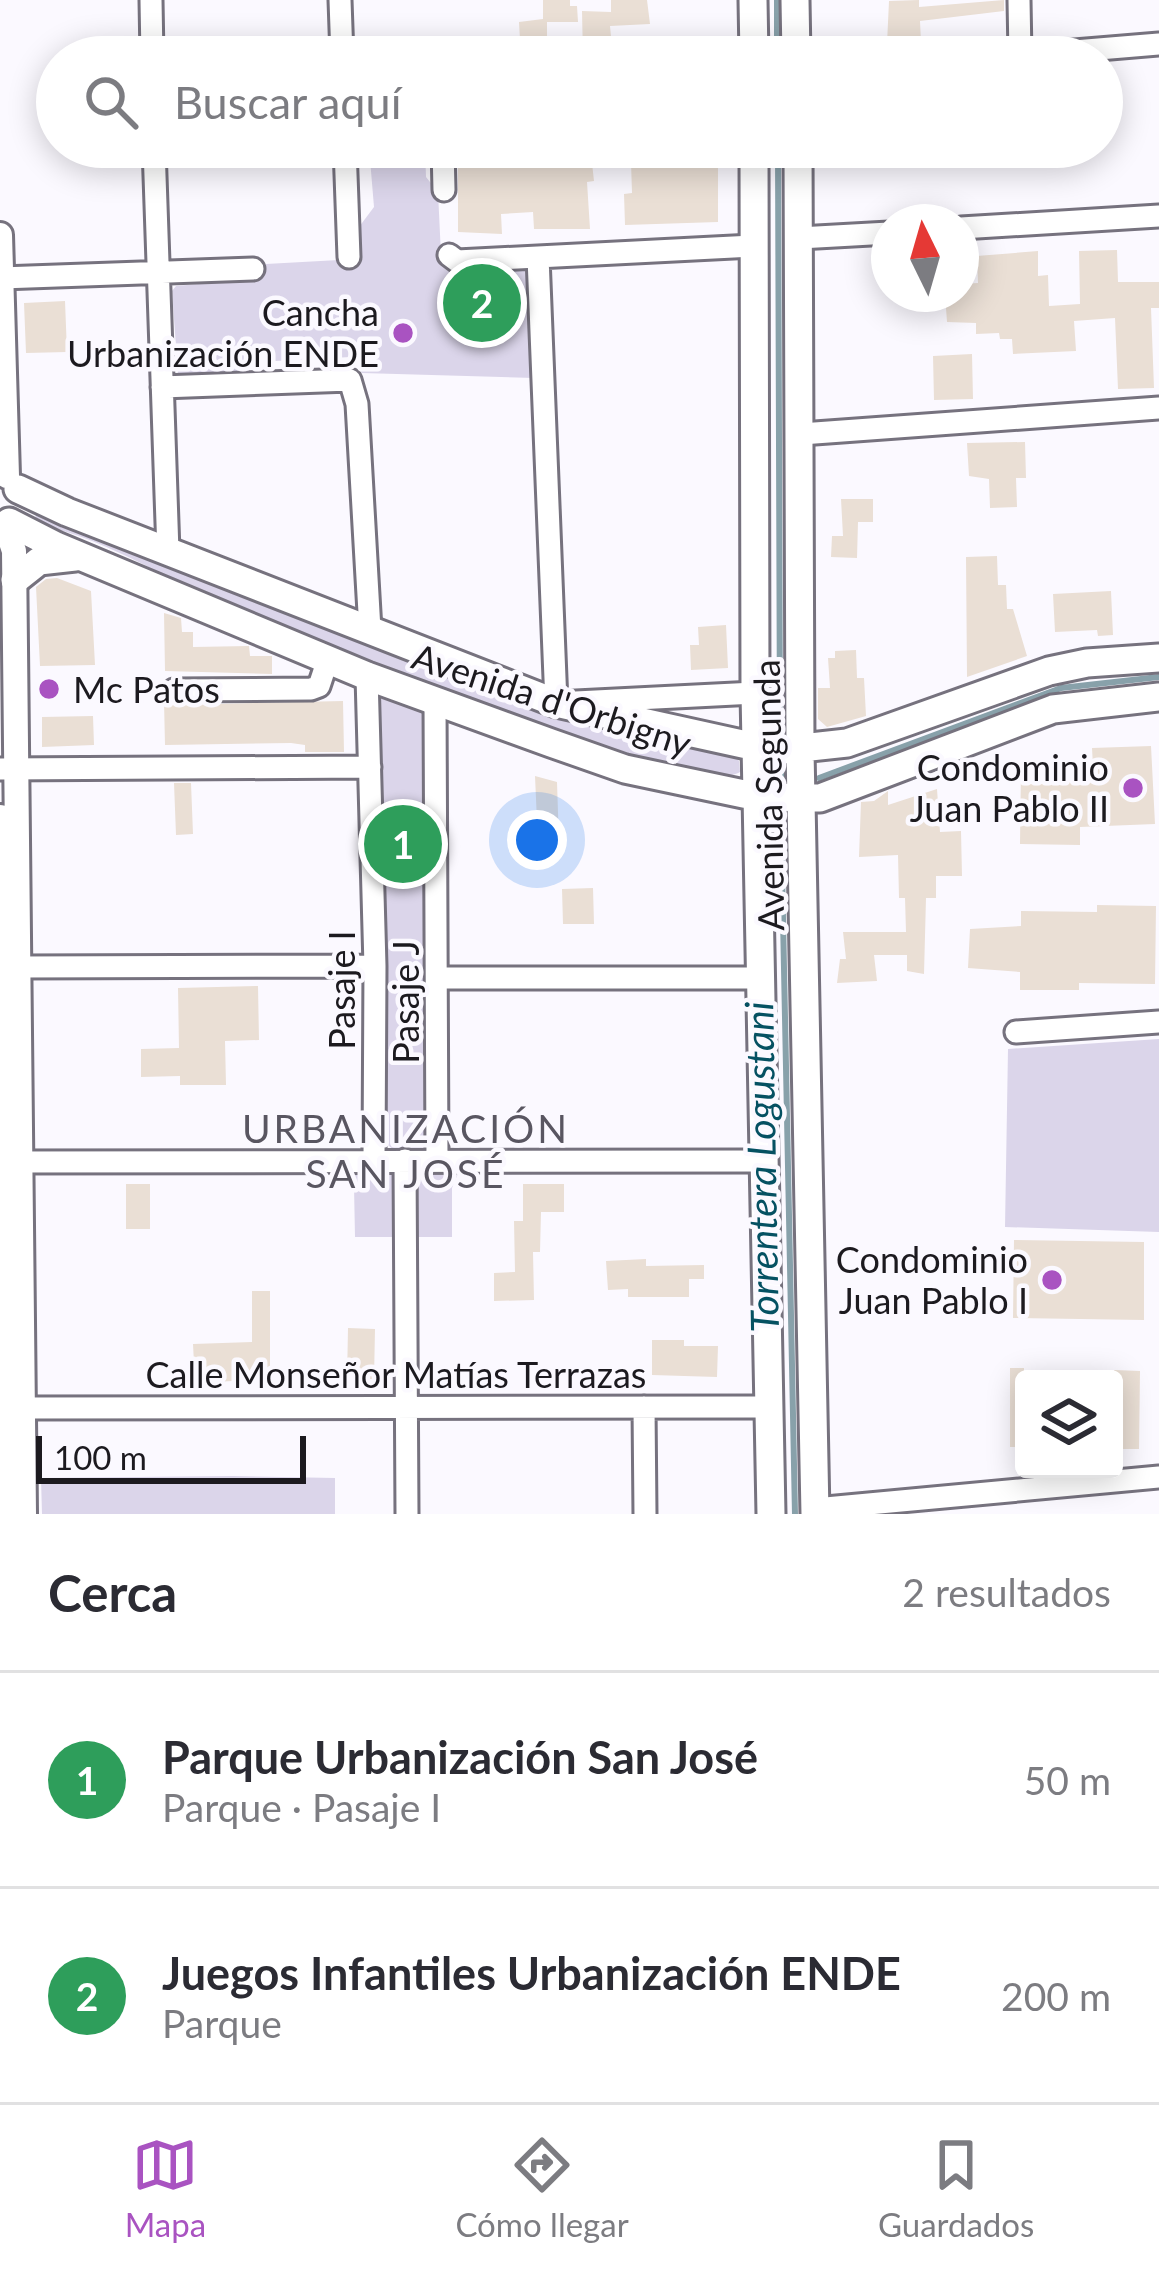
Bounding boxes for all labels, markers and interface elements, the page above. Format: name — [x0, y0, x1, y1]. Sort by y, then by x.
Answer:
search box — [36, 36, 1123, 168]
icon: search — [78, 69, 144, 135]
text: Buscar aquí — [174, 75, 401, 129]
north arrow — [871, 204, 979, 312]
pin: 2 — [443, 258, 521, 348]
place label: Cancha Urbanización ENDE — [67, 290, 379, 375]
marker: Cancha Urbanización ENDE — [390, 320, 416, 346]
street label: Avenida d'Orbigny — [407, 633, 697, 765]
street label: Avenida Segunda — [744, 659, 792, 931]
place label: Mc Patos — [73, 667, 220, 711]
marker: Mc Patos — [36, 676, 62, 702]
place label: Condominio Juan Pablo II — [910, 745, 1109, 830]
marker: Condominio Juan Pablo II — [1120, 775, 1146, 801]
pin: 1 — [364, 799, 442, 889]
your location — [507, 810, 567, 870]
street label: Pasaje I — [319, 930, 363, 1050]
street label: Pasaje J — [383, 940, 427, 1064]
water label: Torrentera Logustani — [735, 1001, 787, 1333]
district label: URBANIZACIÓN SAN JOSÉ — [242, 1105, 570, 1196]
place label: Condominio Juan Pablo I — [836, 1237, 1028, 1322]
marker: Condominio Juan Pablo I — [1039, 1267, 1065, 1293]
street label: Calle Monseñor Matías Terrazas — [146, 1352, 646, 1396]
map controls — [1015, 1370, 1123, 1478]
button: layers — [1015, 1370, 1123, 1478]
scale bar — [36, 1430, 306, 1483]
text: 100 m — [54, 1437, 147, 1477]
text: Cerca — [48, 1562, 177, 1623]
text: 2 resultados — [902, 1569, 1111, 1615]
text: Parque Urbanización San José — [162, 1730, 758, 1784]
text: 1 — [76, 1757, 98, 1803]
text: 50 m — [1024, 1757, 1111, 1803]
text: Parque · Pasaje I — [162, 1784, 441, 1830]
text: Juegos Infantiles Urbanización ENDE — [162, 1946, 901, 2000]
text: 2 — [76, 1973, 98, 2019]
text: 200 m — [1001, 1973, 1111, 2019]
text: Parque — [162, 2000, 282, 2046]
tab: Mapa — [125, 2132, 206, 2244]
tab: Cómo llegar — [455, 2132, 629, 2244]
tab: Guardados — [878, 2132, 1034, 2244]

